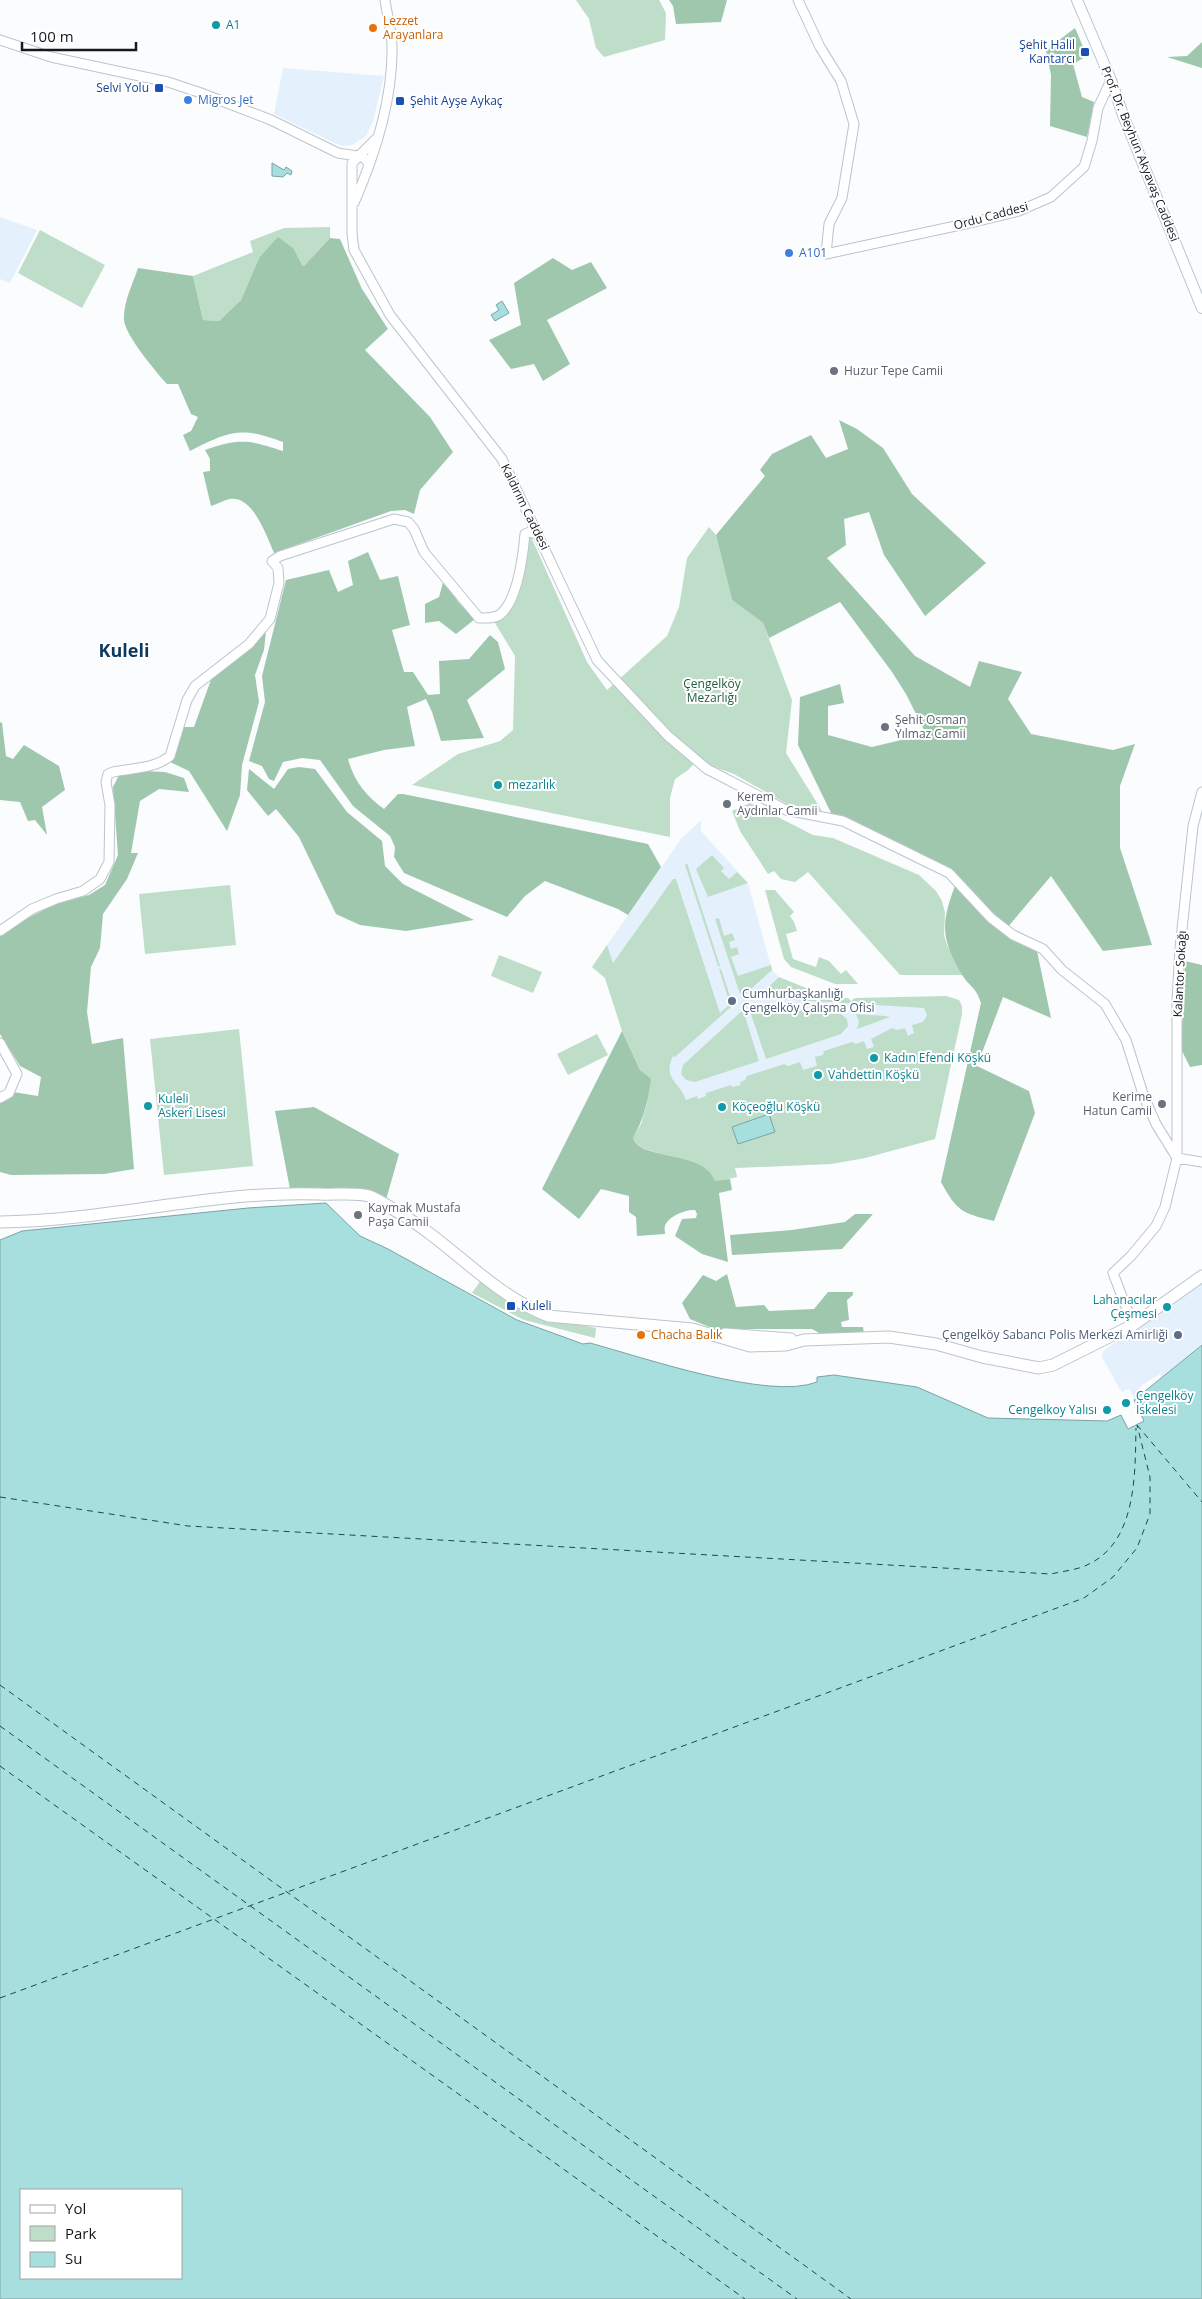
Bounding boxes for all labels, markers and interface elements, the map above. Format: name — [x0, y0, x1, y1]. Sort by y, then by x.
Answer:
place label: Lezzet Arayanlara — [383, 12, 443, 43]
place label: A1 — [226, 16, 240, 33]
marker: A1 — [210, 19, 222, 31]
scale bar — [22, 20, 136, 52]
marker: Lezzet Arayanlara — [367, 22, 379, 34]
text: 100 m — [30, 26, 74, 46]
place label: Şehit Halil Kantarcı — [1019, 36, 1075, 67]
marker: Şehit Halil Kantarcı — [1079, 46, 1091, 58]
street label: Prof. Dr. Beyhun Akyavaş Caddesi — [1097, 64, 1184, 244]
place label: Selvi Yolu — [96, 79, 149, 96]
marker: Selvi Yolu — [153, 82, 165, 94]
place label: Migros Jet — [198, 91, 254, 108]
place label: Şehit Ayşe Aykaç — [410, 92, 503, 109]
marker: Migros Jet — [182, 94, 194, 106]
marker: Şehit Ayşe Aykaç — [394, 95, 406, 107]
street label: Ordu Caddesi — [952, 197, 1030, 234]
place label: A101 — [799, 244, 827, 261]
marker: A101 — [783, 247, 795, 259]
place label: Huzur Tepe Camii — [844, 362, 943, 379]
marker: Huzur Tepe Camii — [828, 365, 840, 377]
street label: Kaldırım Caddesi — [497, 461, 554, 553]
district label: Kuleli — [99, 638, 149, 662]
park label: Çengelköy Mezarlığı — [683, 675, 742, 706]
place label: Şehit Osman Yılmaz Camii — [895, 711, 966, 742]
marker: Şehit Osman Yılmaz Camii — [879, 721, 891, 733]
place label: mezarlık — [508, 776, 556, 793]
marker: mezarlık — [492, 779, 504, 791]
place label: Kerem Aydınlar Camii — [737, 788, 817, 819]
marker: Kerem Aydınlar Camii — [721, 798, 733, 810]
street label: Kalantor Sokağı — [1169, 930, 1190, 1018]
place label: Cumhurbaşkanlığı Çengelköy Çalışma Ofisi — [742, 985, 875, 1016]
marker: Cumhurbaşkanlığı Çengelköy Çalışma Ofisi — [726, 995, 738, 1007]
place label: Kadın Efendi Köşkü — [884, 1049, 991, 1066]
marker: Kadın Efendi Köşkü — [868, 1052, 880, 1064]
place label: Vahdettin Köşkü — [828, 1066, 919, 1083]
marker: Vahdettin Köşkü — [812, 1069, 824, 1081]
place label: Kerime Hatun Camii — [1083, 1088, 1152, 1119]
place label: Kuleli Askerî Lisesi — [158, 1090, 226, 1121]
place label: Köçeoğlu Köşkü — [732, 1098, 820, 1115]
marker: Kerime Hatun Camii — [1156, 1098, 1168, 1110]
marker: Kuleli Askerî Lisesi — [142, 1100, 154, 1112]
marker: Köçeoğlu Köşkü — [716, 1101, 728, 1113]
place label: Kaymak Mustafa Paşa Camii — [368, 1199, 461, 1230]
marker: Kaymak Mustafa Paşa Camii — [352, 1209, 364, 1221]
place label: Lahanacılar Çeşmesi — [1093, 1291, 1157, 1322]
place label: Kuleli — [521, 1297, 552, 1314]
marker: Kuleli — [505, 1300, 517, 1312]
marker: Lahanacılar Çeşmesi — [1161, 1301, 1173, 1313]
place label: Chacha Balık — [651, 1326, 723, 1343]
place label: Çengelköy Sabancı Polis Merkezi Amirliği — [942, 1326, 1168, 1343]
marker: Chacha Balık — [635, 1329, 647, 1341]
marker: Çengelköy Sabancı Polis Merkezi Amirliği — [1172, 1329, 1184, 1341]
place label: Çengelköy İskelesi — [1136, 1387, 1194, 1418]
marker: Çengelköy İskelesi — [1120, 1397, 1132, 1409]
place label: Cengelkoy Yalısı — [1008, 1401, 1097, 1418]
marker: Cengelkoy Yalısı — [1101, 1404, 1113, 1416]
legend — [20, 2189, 182, 2279]
text: Yol — [65, 2198, 86, 2218]
text: Park — [65, 2223, 96, 2243]
text: Su — [65, 2248, 82, 2268]

